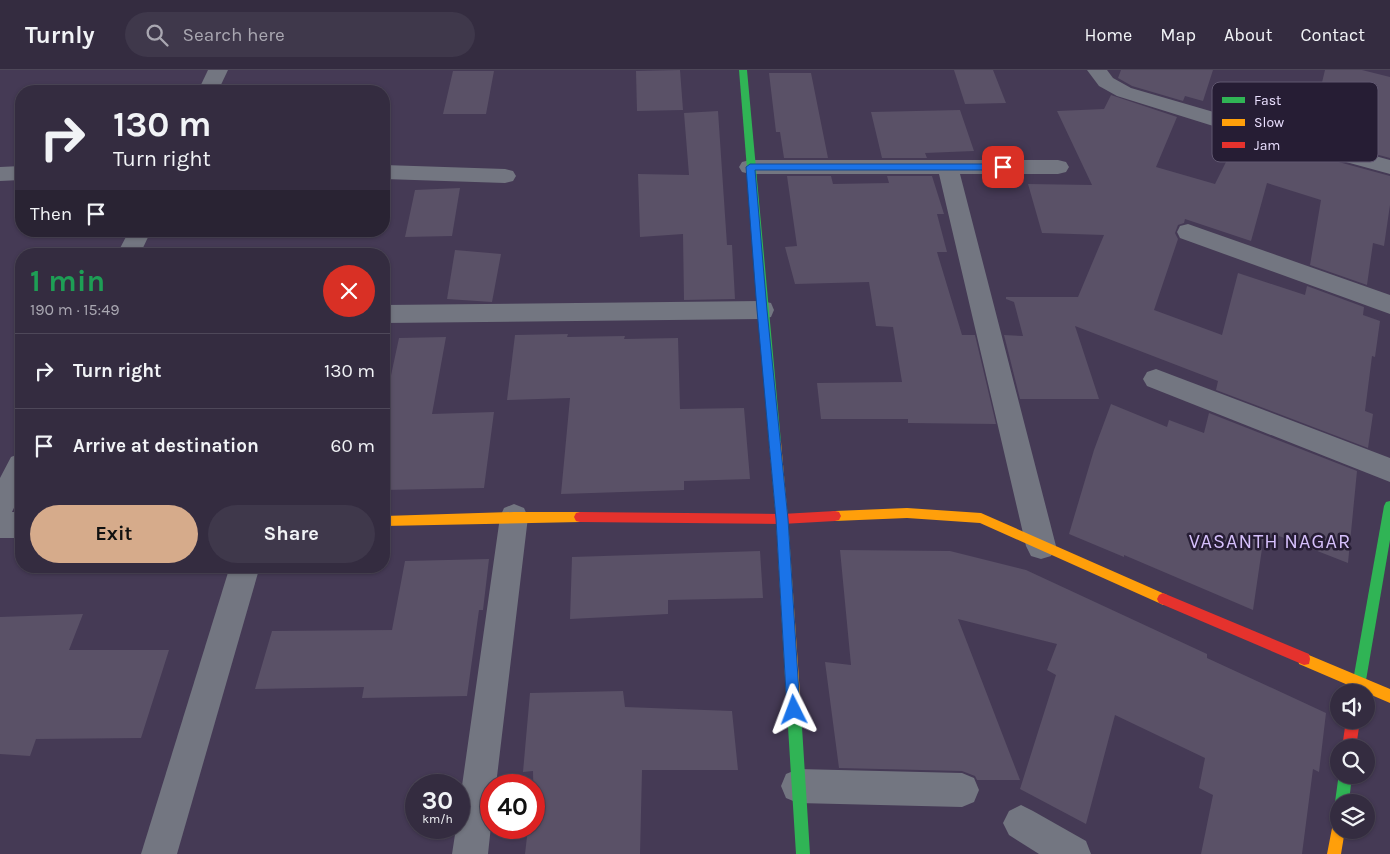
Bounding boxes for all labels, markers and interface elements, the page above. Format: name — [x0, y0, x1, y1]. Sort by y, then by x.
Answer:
search box — [125, 12, 475, 57]
text: Turnly — [25, 21, 95, 49]
icon: search — [143, 21, 171, 49]
text: Search here — [183, 24, 285, 46]
text: Home — [1084, 24, 1132, 46]
text: Map — [1160, 24, 1196, 46]
text: About — [1224, 24, 1273, 46]
text: Contact — [1301, 24, 1365, 46]
legend — [1212, 82, 1378, 162]
text: Fast — [1254, 92, 1281, 109]
text: 130 m — [113, 104, 211, 145]
icon: right — [30, 105, 95, 170]
text: Slow — [1254, 114, 1284, 131]
text: Jam — [1254, 137, 1280, 154]
text: Turn right — [113, 146, 211, 172]
pin — [982, 146, 1024, 188]
icon: arrive — [989, 153, 1017, 181]
icon: arrive — [82, 200, 110, 228]
text: Then — [30, 203, 72, 225]
text: 1 min — [30, 263, 105, 299]
button: close — [323, 265, 375, 317]
text: 190 m · 15:49 — [30, 300, 120, 319]
icon: right — [30, 357, 58, 385]
text: Turn right — [73, 360, 162, 382]
text: 130 m — [324, 360, 375, 382]
icon: arrive — [30, 432, 58, 460]
text: Arrive at destination — [73, 435, 259, 457]
text: 60 m — [331, 435, 375, 457]
button: Exit — [30, 505, 198, 563]
button: Share — [208, 505, 375, 563]
district label: VASANTH NAGAR — [1189, 530, 1351, 553]
position arrow — [767, 683, 819, 735]
map controls — [1330, 684, 1375, 839]
button: sound — [1330, 684, 1375, 729]
button: search — [1330, 739, 1375, 784]
speed limit sign: 40 — [480, 774, 545, 839]
text: 30 — [422, 786, 453, 815]
button: layers — [1330, 794, 1375, 839]
text: km/h — [422, 812, 453, 826]

